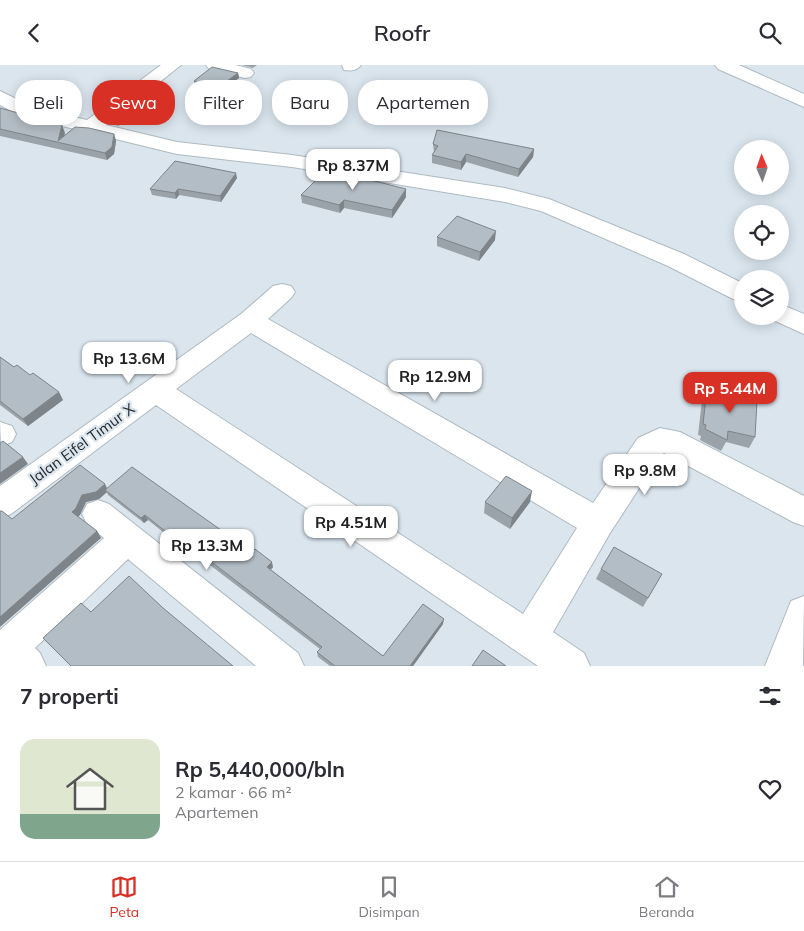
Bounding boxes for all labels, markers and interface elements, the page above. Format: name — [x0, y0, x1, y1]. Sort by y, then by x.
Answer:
icon: back — [20, 19, 48, 47]
text: Roofr — [374, 19, 430, 47]
icon: search — [756, 19, 784, 47]
chip: Beli — [15, 80, 82, 125]
chip: Sewa — [92, 80, 175, 125]
chip: Filter — [185, 80, 262, 125]
chip: Baru — [272, 80, 348, 125]
chip: Apartemen — [358, 80, 488, 125]
north arrow — [734, 140, 789, 195]
map controls — [734, 140, 789, 325]
pin: Rp 8.37M — [301, 149, 405, 191]
text: Rp 8.37M — [317, 155, 389, 175]
button: locate — [734, 205, 789, 260]
button: layers — [734, 270, 789, 325]
pin: Rp 13.6M — [77, 341, 181, 384]
text: Rp 13.6M — [93, 348, 165, 368]
pin: Rp 12.9M — [383, 359, 487, 402]
text: Rp 12.9M — [399, 366, 471, 386]
pin: Rp 5.44M — [678, 371, 782, 414]
text: Rp 5.44M — [694, 378, 766, 398]
street label: Jalan Eifel Timur X — [25, 399, 138, 488]
pin: Rp 9.8M — [599, 453, 691, 496]
text: Rp 9.8M — [614, 460, 676, 480]
pin: Rp 4.51M — [299, 505, 403, 548]
text: Rp 4.51M — [315, 512, 387, 532]
pin: Rp 13.3M — [155, 529, 259, 571]
text: Rp 13.3M — [171, 535, 243, 555]
icon: filters — [756, 682, 784, 710]
text: 7 properti — [20, 683, 119, 709]
text: Rp 5,440,000/bln — [175, 756, 345, 782]
icon: home — [60, 759, 120, 819]
icon: heart — [756, 775, 784, 803]
text: 2 kamar · 66 m² — [175, 782, 292, 802]
text: Apartemen — [175, 802, 259, 822]
tab: Peta — [110, 873, 139, 921]
tab: Disimpan — [358, 873, 420, 921]
tab: Beranda — [639, 873, 694, 921]

